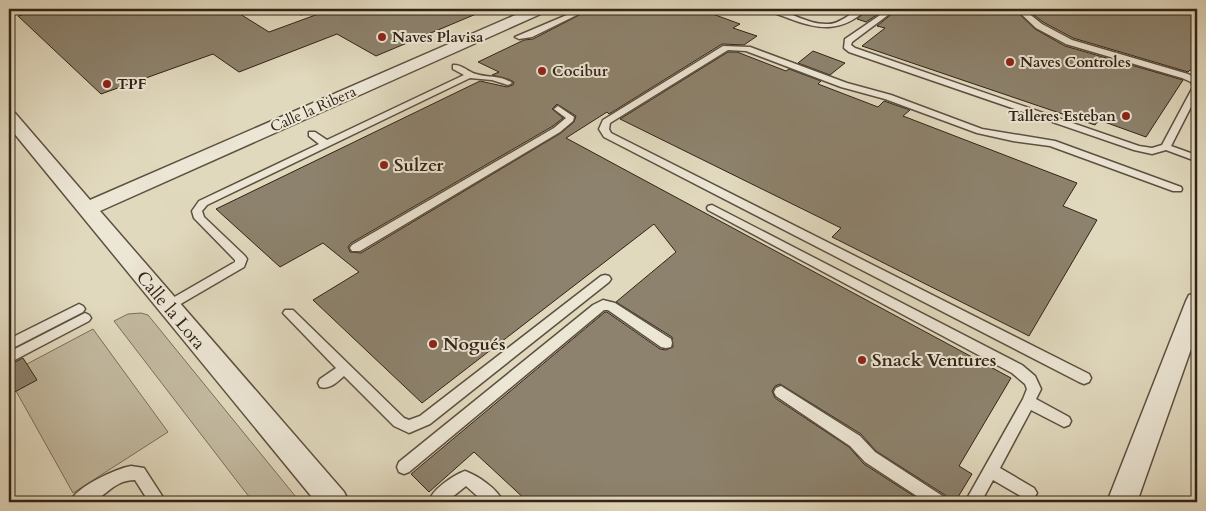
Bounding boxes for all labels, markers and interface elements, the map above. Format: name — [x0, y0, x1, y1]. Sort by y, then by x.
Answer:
place label: Naves Plavisa — [392, 27, 484, 47]
marker: Naves Plavisa — [376, 31, 388, 43]
place label: Naves Controles — [1020, 52, 1131, 72]
marker: Naves Controles — [1004, 56, 1016, 68]
place label: Cocibur — [552, 61, 609, 81]
marker: Cocibur — [536, 65, 548, 77]
place label: TPF — [117, 74, 147, 94]
marker: TPF — [101, 78, 113, 90]
street label: Calle la Ribera — [267, 81, 360, 137]
place label: Talleres Esteban — [1008, 106, 1116, 126]
marker: Talleres Esteban — [1120, 110, 1132, 122]
place label: Sulzer — [394, 153, 444, 178]
marker: Sulzer — [378, 159, 390, 171]
street label: Calle la Lora — [130, 266, 211, 355]
place label: Nogués — [443, 332, 506, 357]
marker: Nogués — [427, 338, 439, 350]
place label: Snack Ventures — [872, 348, 997, 373]
marker: Snack Ventures — [856, 354, 868, 366]

